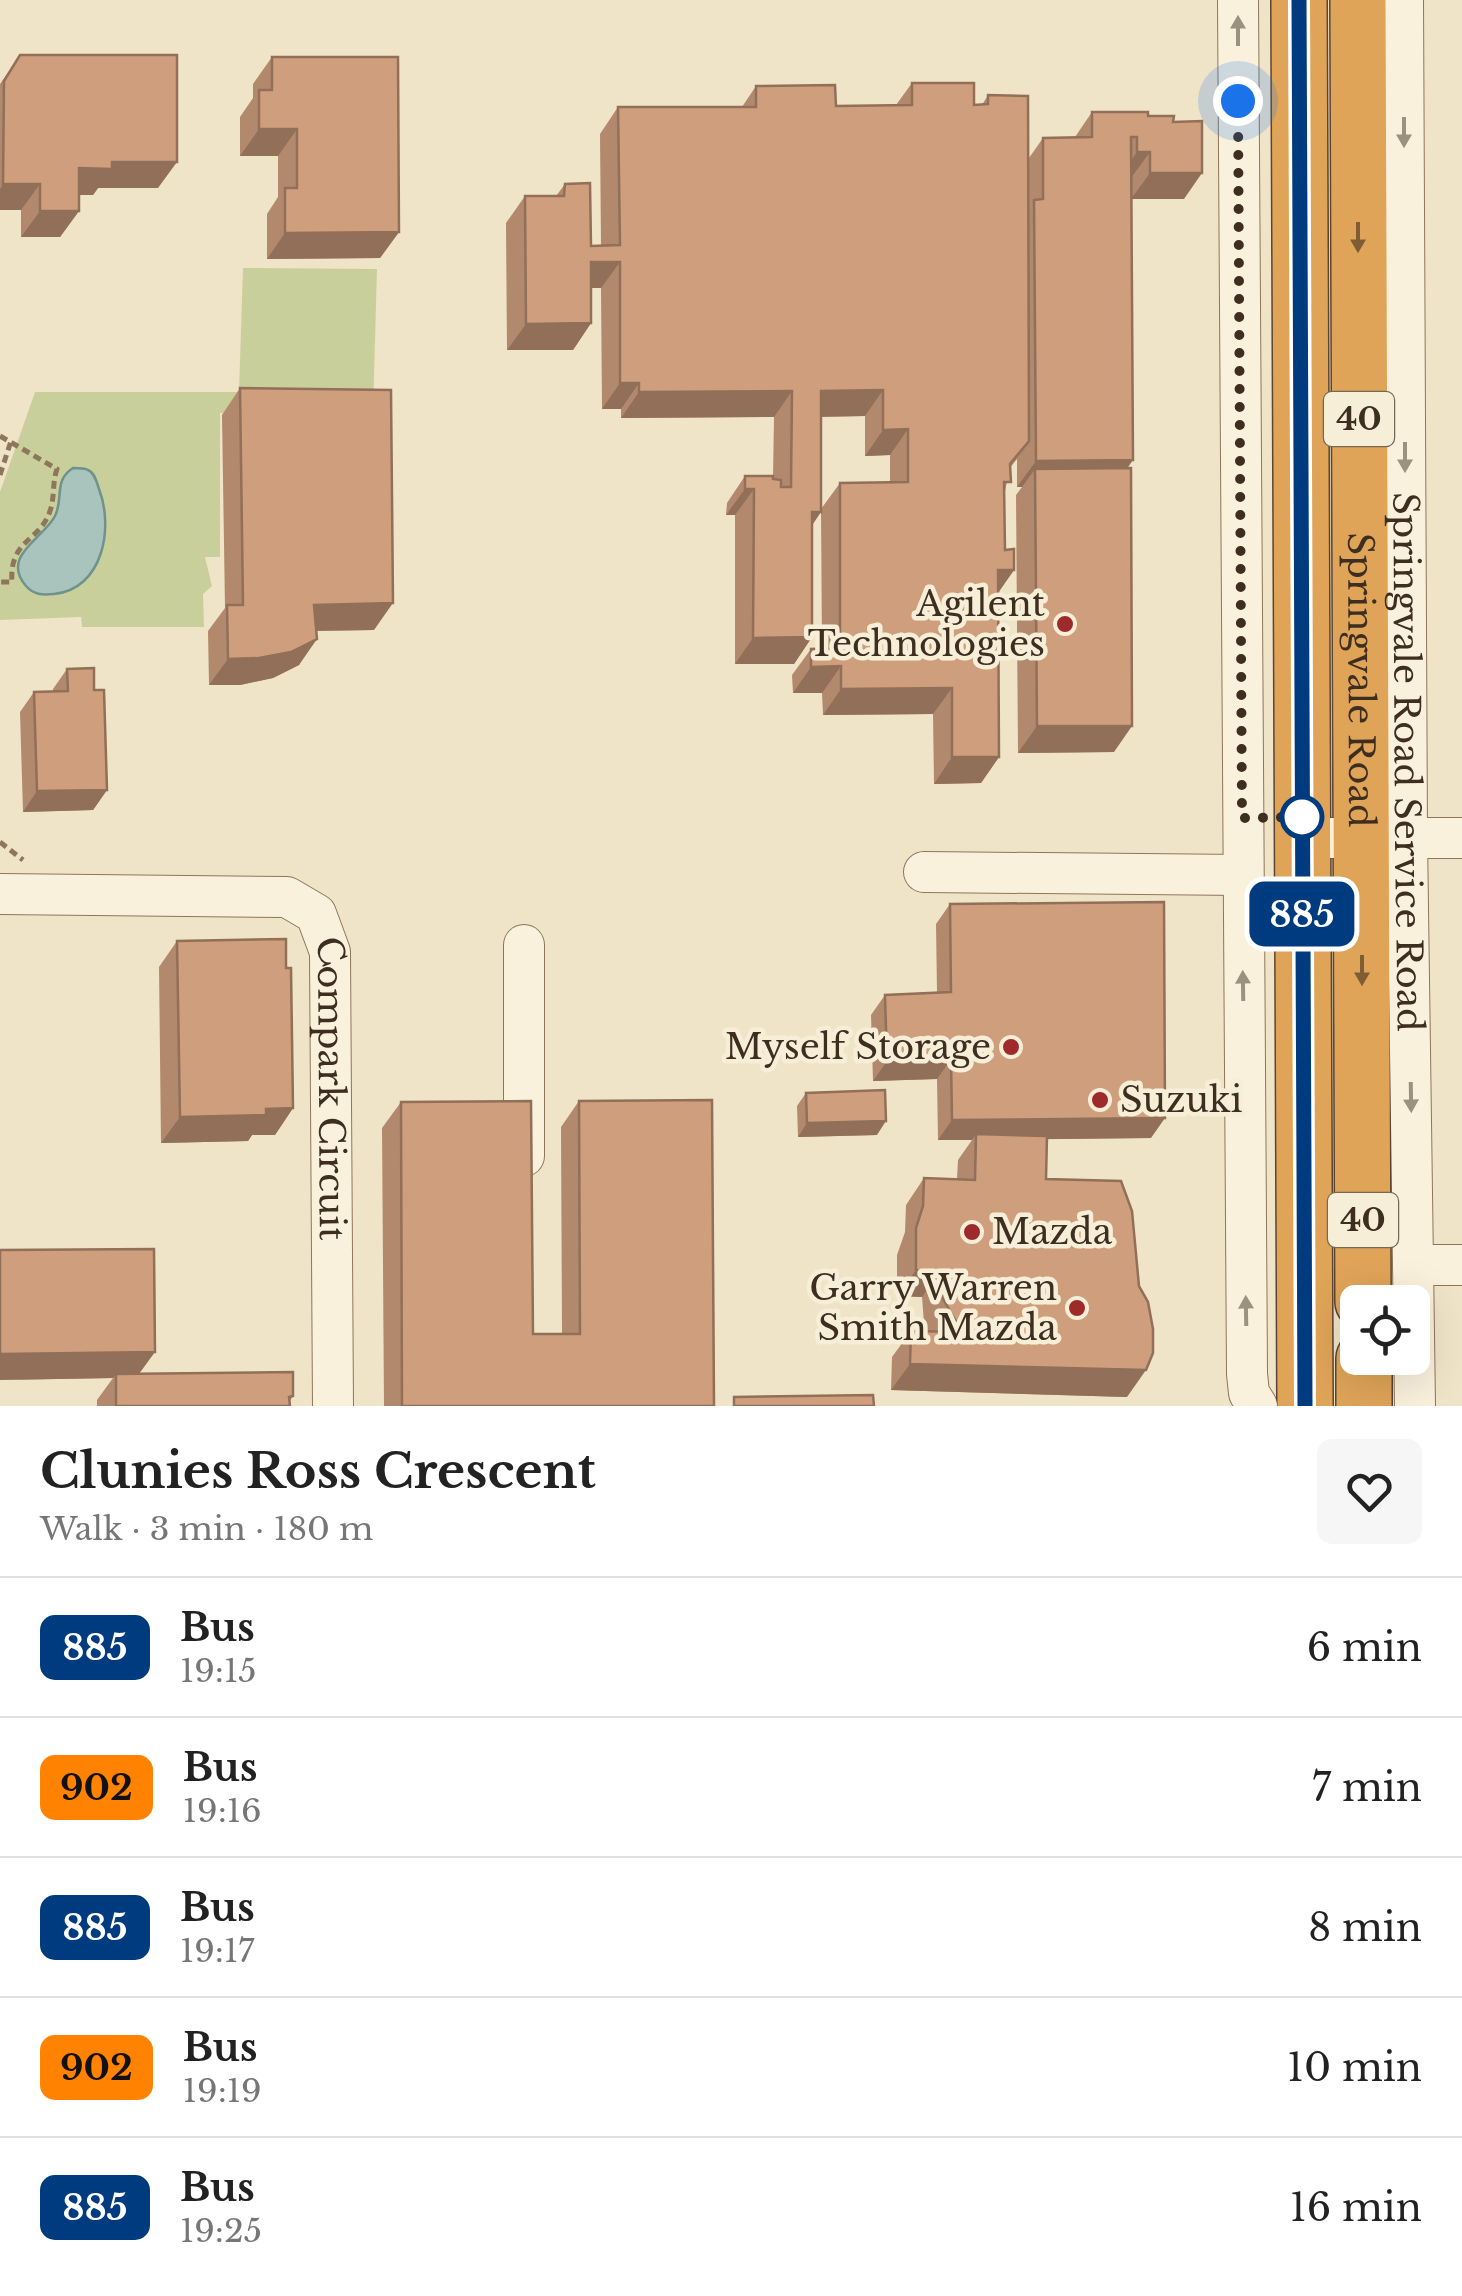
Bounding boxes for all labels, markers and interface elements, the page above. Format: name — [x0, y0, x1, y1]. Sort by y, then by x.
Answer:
one-way arrow — [1230, 15, 1246, 47]
your location — [1213, 76, 1263, 126]
one-way arrow — [1396, 117, 1412, 149]
one-way arrow — [1350, 222, 1366, 254]
road number: 40 — [1324, 392, 1394, 446]
one-way arrow — [1397, 442, 1413, 474]
street label: Springvale Road Service Road — [1384, 492, 1432, 1032]
street label: Springvale Road — [1339, 532, 1383, 828]
place label: Agilent Technologies — [808, 582, 1045, 665]
marker: Agilent Technologies — [1054, 613, 1076, 635]
unlabelled marker — [1281, 796, 1323, 838]
line badge: 885 — [1244, 882, 1360, 946]
text: 885 — [1269, 893, 1335, 936]
street label: Compark Circuit — [305, 931, 355, 1241]
one-way arrow — [1354, 955, 1370, 987]
one-way arrow — [1235, 970, 1251, 1002]
place label: Myself Storage — [725, 1025, 991, 1068]
marker: Myself Storage — [1000, 1036, 1022, 1058]
place label: Suzuki — [1120, 1078, 1243, 1121]
one-way arrow — [1403, 1082, 1419, 1114]
marker: Suzuki — [1089, 1089, 1111, 1111]
road number: 40 — [1328, 1193, 1398, 1247]
place label: Mazda — [992, 1210, 1113, 1253]
marker: Mazda — [961, 1221, 983, 1243]
place label: Garry Warren Smith Mazda — [809, 1266, 1058, 1349]
map controls — [1340, 1285, 1430, 1375]
button: locate — [1340, 1285, 1430, 1375]
one-way arrow — [1238, 1295, 1254, 1327]
marker: Garry Warren Smith Mazda — [1066, 1297, 1088, 1319]
button: heart — [1317, 1439, 1422, 1544]
text: Clunies Ross Crescent — [40, 1441, 596, 1501]
text: Walk · 3 min · 180 m — [40, 1509, 373, 1549]
text: Bus — [180, 1604, 255, 1651]
text: 6 min — [1307, 1624, 1422, 1671]
text: 885 — [62, 1626, 128, 1669]
text: 19:15 — [180, 1651, 256, 1691]
text: Bus — [183, 1744, 258, 1791]
text: 7 min — [1312, 1764, 1422, 1811]
text: 902 — [60, 1766, 133, 1809]
text: 19:16 — [183, 1791, 262, 1831]
text: Bus — [180, 1884, 255, 1931]
text: 8 min — [1308, 1904, 1422, 1951]
text: 885 — [62, 1906, 128, 1949]
text: 19:17 — [180, 1931, 254, 1971]
text: Bus — [183, 2024, 258, 2071]
text: 10 min — [1287, 2044, 1422, 2091]
text: 902 — [60, 2046, 133, 2089]
text: 19:19 — [183, 2071, 262, 2111]
text: Bus — [180, 2164, 255, 2211]
text: 16 min — [1290, 2184, 1422, 2231]
text: 885 — [62, 2186, 128, 2229]
text: 19:25 — [180, 2211, 262, 2251]

